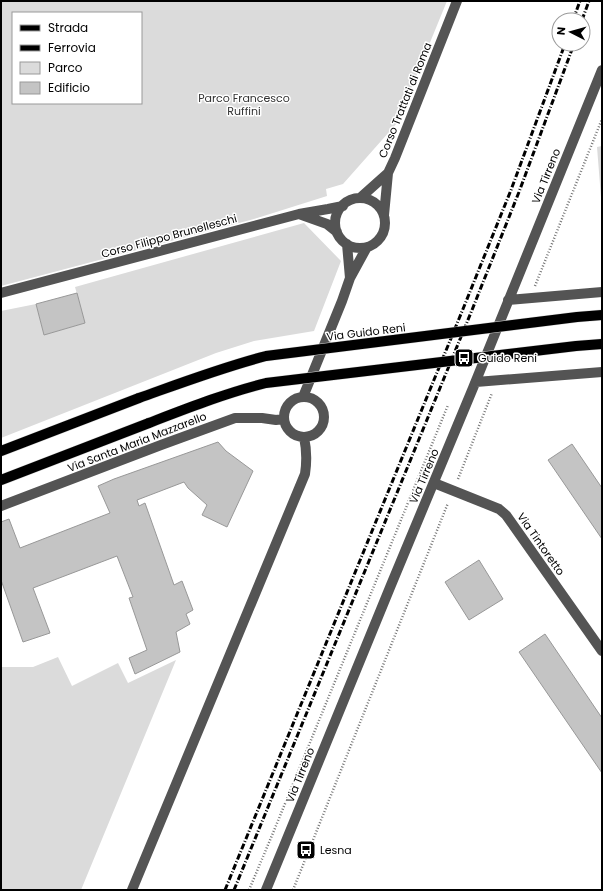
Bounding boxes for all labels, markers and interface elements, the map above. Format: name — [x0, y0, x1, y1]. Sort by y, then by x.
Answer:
legend — [12, 12, 142, 104]
north arrow — [551, 12, 591, 52]
text: Strada — [48, 19, 88, 36]
text: N — [553, 26, 569, 36]
text: Ferrovia — [48, 39, 96, 56]
street label: Corso Trattati di Roma — [374, 40, 436, 160]
text: Parco — [48, 59, 83, 76]
text: Edificio — [48, 79, 90, 96]
park label: Parco Francesco Ruffini — [198, 90, 290, 119]
street label: Via Tirreno — [528, 146, 564, 206]
street label: Corso Filippo Brunelleschi — [99, 210, 239, 262]
street label: Via Guido Reni — [326, 319, 407, 345]
bus stop icon: Guido Reni — [453, 347, 475, 369]
place label: Guido Reni — [478, 350, 537, 366]
street label: Via Santa Maria Mazzarello — [65, 408, 209, 476]
street label: Via Tirreno — [405, 446, 443, 506]
street label: Via Tintoretto — [513, 509, 569, 579]
street label: Via Tirreno — [282, 745, 318, 805]
bus stop icon: Lesna — [295, 839, 317, 861]
place label: Lesna — [320, 842, 352, 858]

